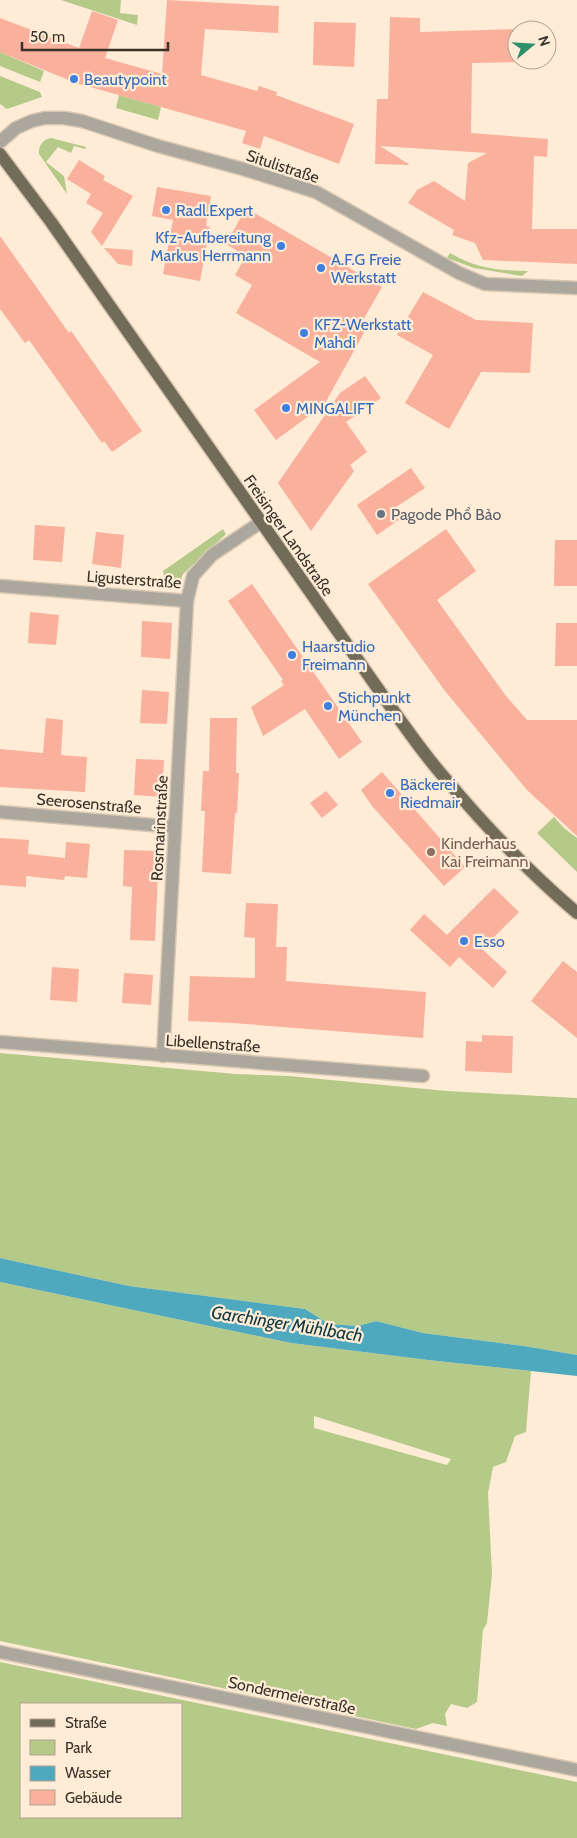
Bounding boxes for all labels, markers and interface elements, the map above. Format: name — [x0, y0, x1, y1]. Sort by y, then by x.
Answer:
scale bar — [22, 20, 169, 52]
north arrow — [507, 20, 557, 70]
text: 50 m — [30, 28, 65, 46]
text: N — [534, 33, 554, 48]
place label: Beautypoint — [84, 70, 167, 89]
marker: Beautypoint — [68, 73, 80, 85]
street label: Situlistraße — [244, 146, 322, 187]
place label: Radl.Expert — [176, 201, 254, 220]
marker: Radl.Expert — [160, 204, 172, 216]
place label: Kfz-Aufbereitung Markus Herrmann — [151, 228, 272, 265]
marker: Kfz-Aufbereitung Markus Herrmann — [275, 240, 287, 252]
place label: A.F.G Freie Werkstatt — [331, 250, 401, 287]
marker: A.F.G Freie Werkstatt — [315, 262, 327, 274]
place label: KFZ-Werkstatt Mahdi — [314, 315, 412, 352]
marker: KFZ-Werkstatt Mahdi — [298, 327, 310, 339]
place label: MINGALIFT — [296, 399, 374, 418]
marker: MINGALIFT — [280, 402, 292, 414]
street label: Freisinger Landstraße — [240, 471, 337, 599]
place label: Pagode Phổ Bảo — [391, 505, 501, 524]
marker: Pagode Phổ Bảo — [375, 508, 387, 520]
street label: Ligusterstraße — [86, 567, 182, 592]
place label: Haarstudio Freimann — [302, 637, 375, 674]
marker: Haarstudio Freimann — [286, 649, 298, 661]
place label: Stichpunkt München — [338, 688, 411, 725]
marker: Stichpunkt München — [322, 700, 334, 712]
street label: Rosmarinstraße — [147, 775, 172, 881]
place label: Bäckerei Riedmair — [400, 775, 461, 812]
marker: Bäckerei Riedmair — [384, 787, 396, 799]
street label: Seerosenstraße — [36, 789, 142, 818]
place label: Kinderhaus Kai Freimann — [441, 834, 528, 871]
marker: Kinderhaus Kai Freimann — [425, 846, 437, 858]
place label: Esso — [474, 932, 505, 951]
marker: Esso — [458, 935, 470, 947]
street label: Libellenstraße — [165, 1031, 261, 1056]
water label: Garchinger Mühlbach — [210, 1301, 364, 1347]
street label: Sondermeierstraße — [226, 1673, 357, 1718]
legend — [20, 1703, 182, 1818]
text: Straße — [65, 1714, 107, 1732]
text: Park — [65, 1739, 92, 1757]
text: Wasser — [65, 1764, 111, 1782]
text: Gebäude — [65, 1789, 122, 1807]

